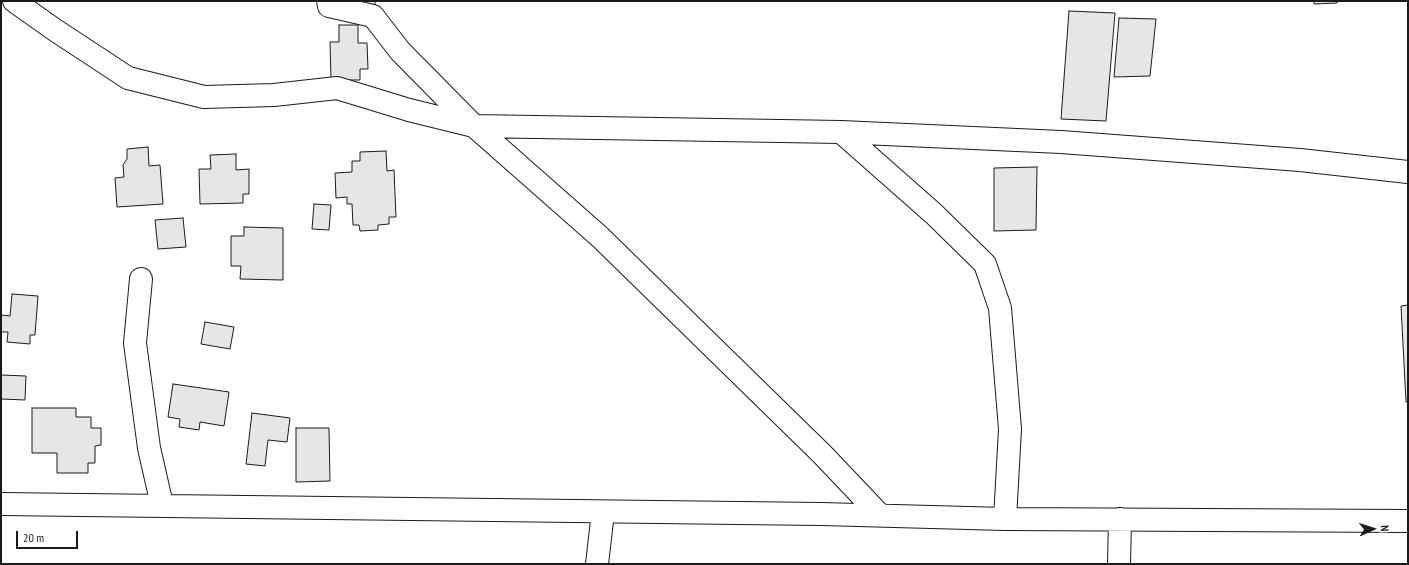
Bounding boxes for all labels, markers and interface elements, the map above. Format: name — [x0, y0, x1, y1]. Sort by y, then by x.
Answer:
north arrow — [1353, 509, 1393, 549]
scale bar — [18, 523, 80, 549]
text: N — [1378, 525, 1392, 532]
text: 20 m — [23, 530, 44, 545]

